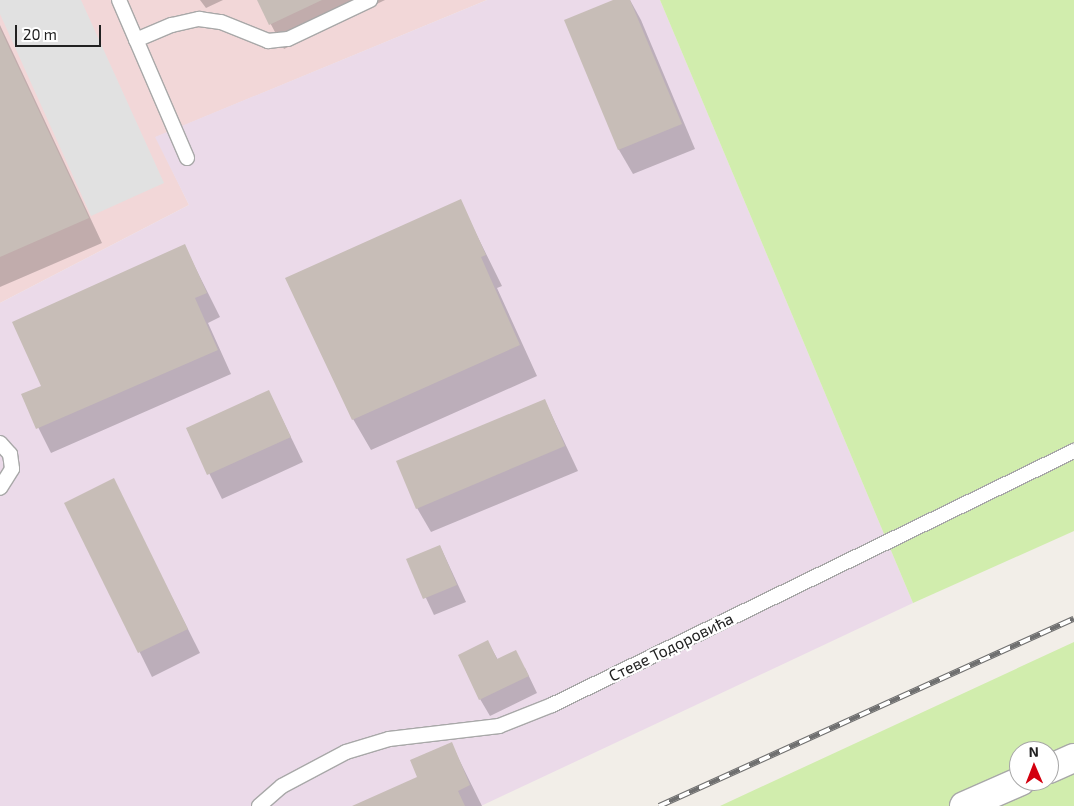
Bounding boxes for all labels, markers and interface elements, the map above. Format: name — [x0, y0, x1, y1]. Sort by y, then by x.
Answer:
scale bar — [18, 15, 104, 47]
text: 20 m — [23, 25, 57, 43]
street label: Стеве Тодоровића — [606, 608, 736, 686]
north arrow — [1009, 741, 1059, 791]
text: N — [1029, 743, 1039, 760]

